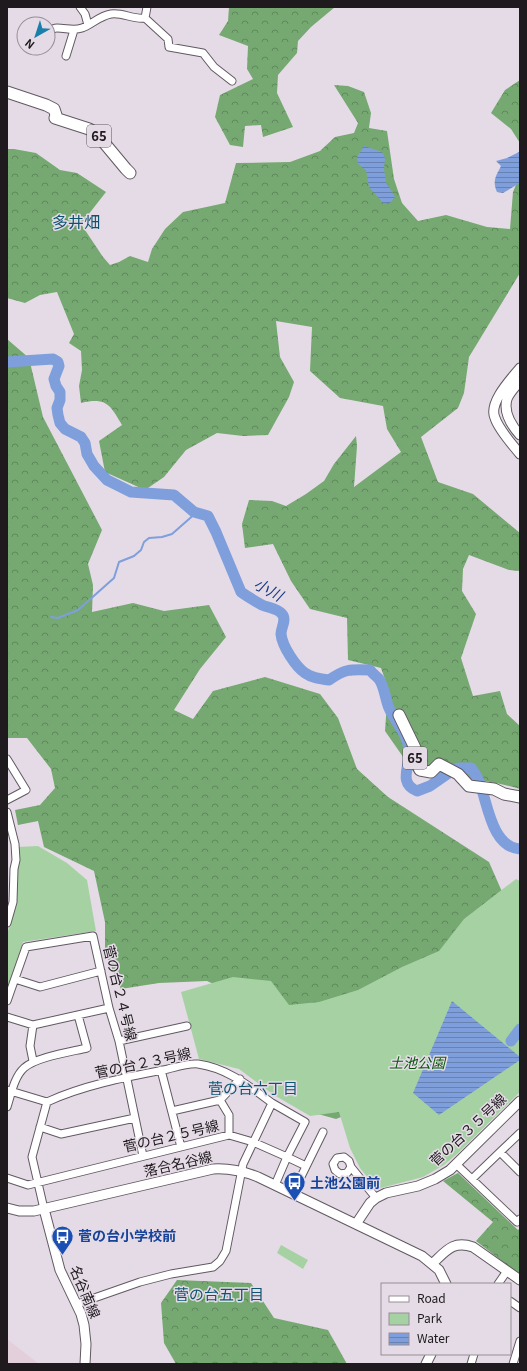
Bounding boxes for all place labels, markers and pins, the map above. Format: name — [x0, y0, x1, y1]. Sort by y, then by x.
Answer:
bus stop icon: 土池公園前 — [281, 1170, 307, 1203]
place label: 土池公園前 — [310, 1172, 380, 1192]
bus stop icon: 菅の台小学校前 — [50, 1223, 76, 1256]
place label: 菅の台小学校前 — [78, 1225, 176, 1245]

